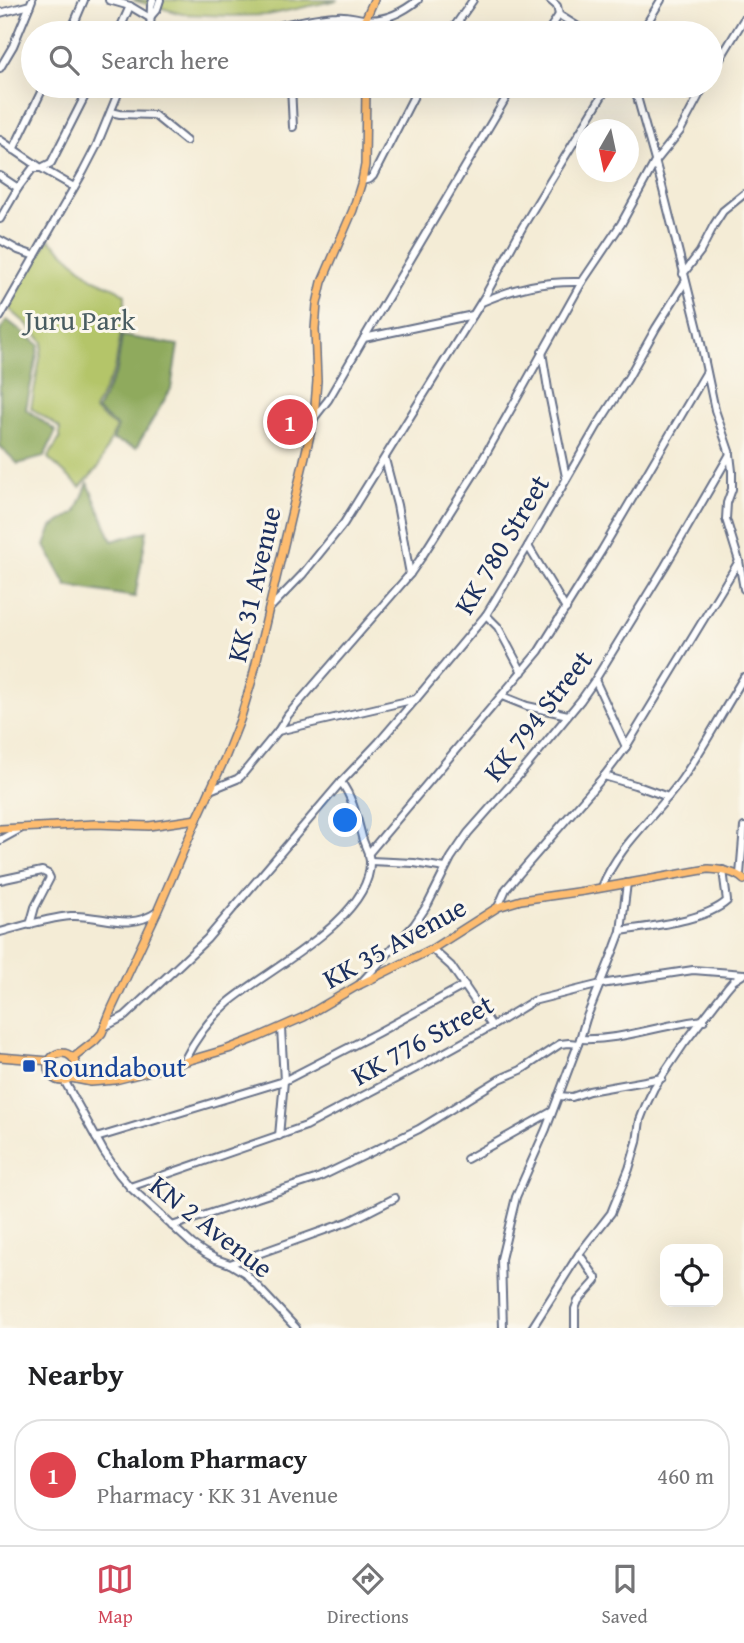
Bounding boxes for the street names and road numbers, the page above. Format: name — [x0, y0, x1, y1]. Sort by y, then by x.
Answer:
street label: KK 780 Street — [443, 466, 559, 622]
street label: KK 31 Avenue — [215, 502, 291, 666]
street label: KK 794 Street — [473, 641, 601, 789]
street label: KK 35 Avenue — [315, 886, 473, 998]
street label: KK 776 Street — [344, 983, 501, 1095]
street label: KN 2 Avenue — [142, 1165, 282, 1287]

